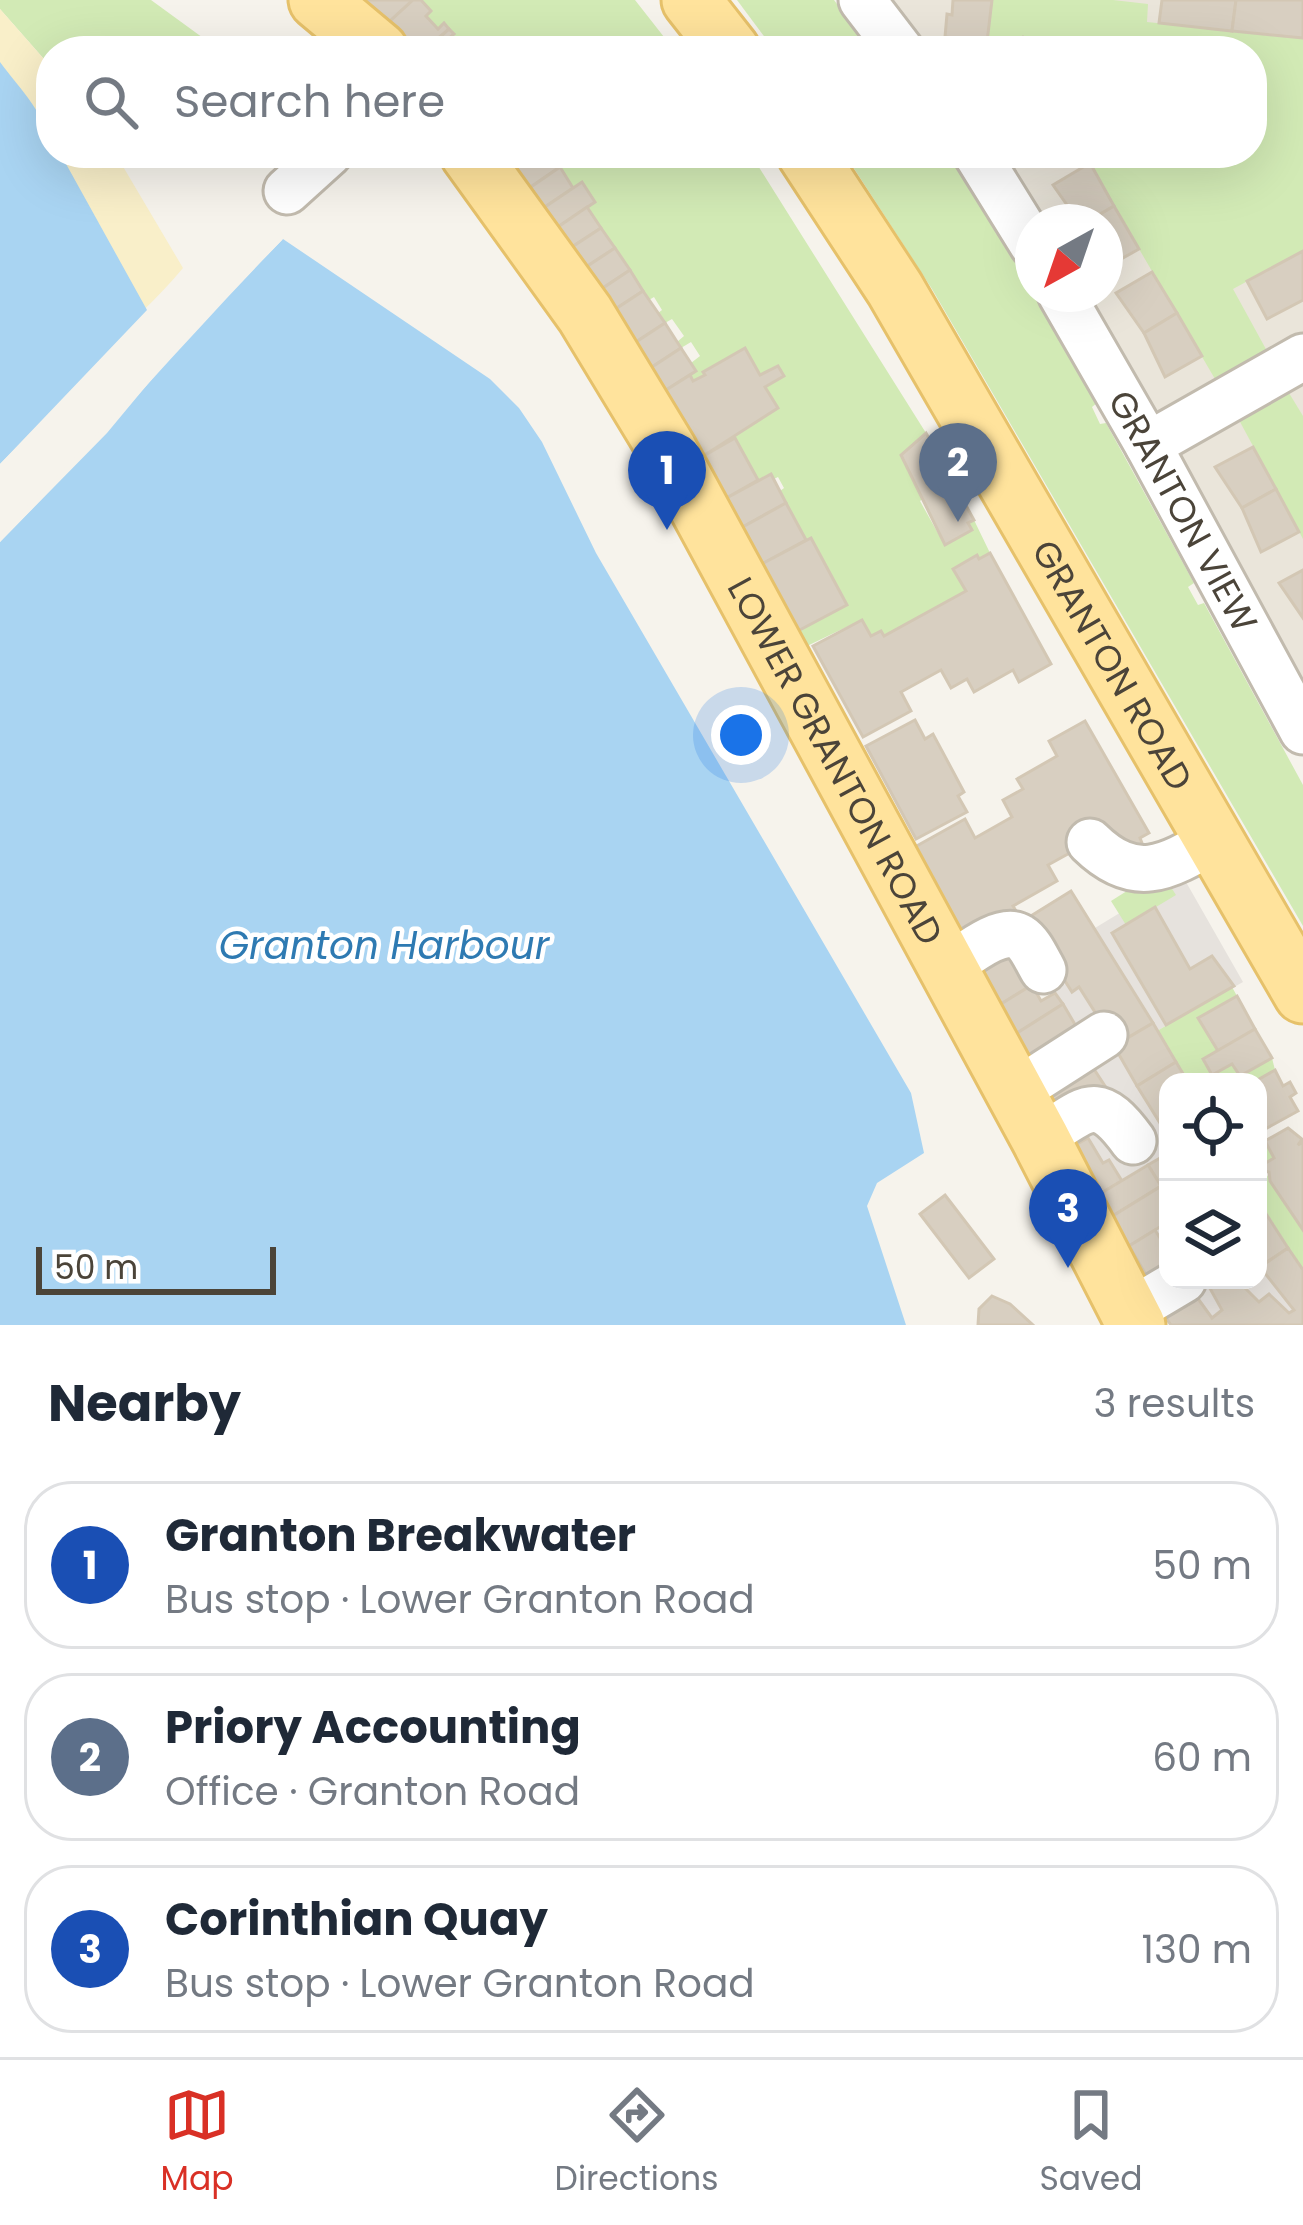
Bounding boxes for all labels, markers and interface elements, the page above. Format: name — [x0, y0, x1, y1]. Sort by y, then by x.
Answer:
search box — [36, 36, 1267, 168]
icon: search — [78, 69, 144, 135]
text: Search here — [174, 70, 445, 133]
north arrow — [1015, 204, 1123, 312]
street label: GRANTON VIEW — [1096, 380, 1270, 641]
pin: 2 — [919, 423, 997, 522]
pin: 1 — [628, 431, 706, 530]
street label: GRANTON ROAD — [1020, 530, 1205, 800]
street label: LOWER GRANTON ROAD — [715, 568, 956, 954]
your location — [711, 705, 771, 765]
water label: Granton Harbour — [219, 918, 551, 973]
map controls — [1159, 1073, 1267, 1289]
button: locate — [1159, 1073, 1267, 1181]
pin: 3 — [1029, 1169, 1107, 1268]
button: layers — [1159, 1181, 1267, 1289]
scale bar — [36, 1241, 276, 1294]
text: 50 m — [54, 1244, 138, 1291]
text: Nearby — [48, 1367, 241, 1439]
text: 3 results — [1093, 1376, 1255, 1431]
text: Granton Breakwater — [165, 1504, 636, 1567]
text: 1 — [83, 1538, 97, 1593]
text: 50 m — [1152, 1538, 1252, 1593]
text: Bus stop · Lower Granton Road — [165, 1572, 755, 1627]
text: Priory Accounting — [165, 1696, 581, 1759]
text: 2 — [79, 1730, 101, 1785]
text: 60 m — [1152, 1730, 1252, 1785]
text: Office · Granton Road — [165, 1764, 580, 1819]
text: Corinthian Quay — [165, 1888, 548, 1951]
text: 3 — [78, 1922, 102, 1977]
text: 130 m — [1141, 1922, 1252, 1977]
text: Bus stop · Lower Granton Road — [165, 1956, 755, 2011]
tab: Map — [161, 2082, 234, 2204]
tab: Directions — [555, 2082, 718, 2204]
tab: Saved — [1040, 2082, 1142, 2204]

